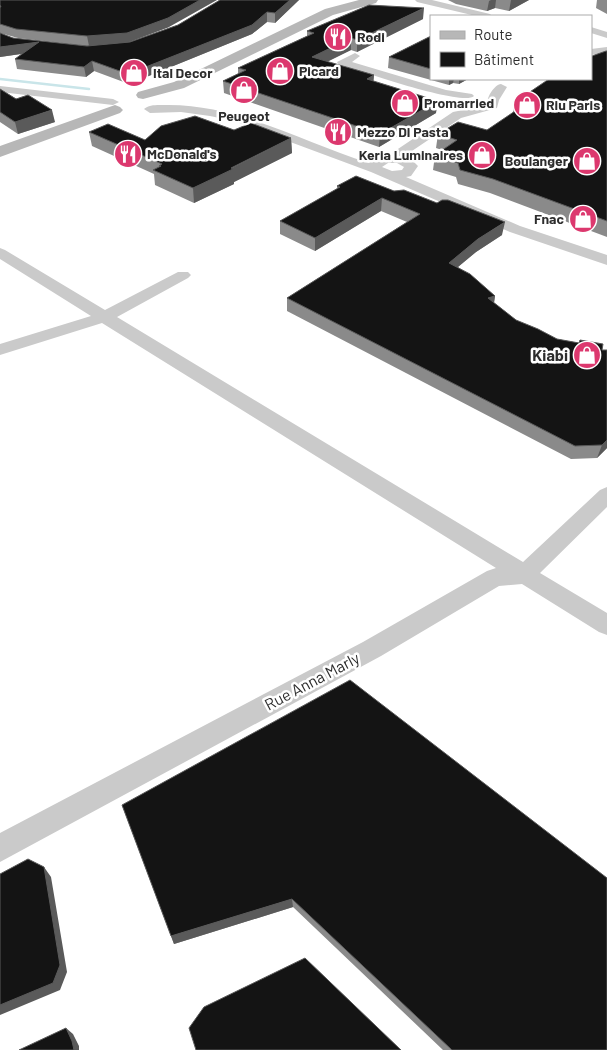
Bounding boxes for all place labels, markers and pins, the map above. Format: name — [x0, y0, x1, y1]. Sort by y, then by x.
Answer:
restaurant icon: Rodi — [323, 22, 353, 52]
place label: Rodi — [357, 28, 385, 45]
shop icon: Picard — [265, 56, 295, 86]
shop icon: Ital Decor — [119, 58, 149, 88]
place label: Picard — [299, 62, 339, 79]
place label: Ital Decor — [153, 64, 213, 81]
shop icon: Peugeot — [229, 75, 259, 105]
shop icon: Promarried — [390, 88, 420, 118]
shop icon: Riu Paris — [512, 90, 542, 120]
place label: Promarried — [424, 94, 494, 111]
place label: Riu Paris — [546, 96, 600, 113]
place label: Peugeot — [218, 107, 270, 124]
restaurant icon: Mezzo Di Pasta — [323, 117, 353, 147]
place label: Mezzo Di Pasta — [357, 123, 449, 140]
restaurant icon: McDonald's — [113, 139, 143, 169]
shop icon: Keria Luminaires — [467, 140, 497, 170]
place label: McDonald's — [147, 145, 216, 162]
place label: Keria Luminaires — [359, 146, 463, 163]
shop icon: Boulanger — [572, 146, 602, 176]
place label: Boulanger — [505, 152, 569, 169]
shop icon: Fnac — [568, 204, 598, 234]
place label: Fnac — [534, 210, 564, 227]
shop icon: Kiabi — [572, 340, 602, 370]
place label: Kiabi — [532, 345, 568, 364]

